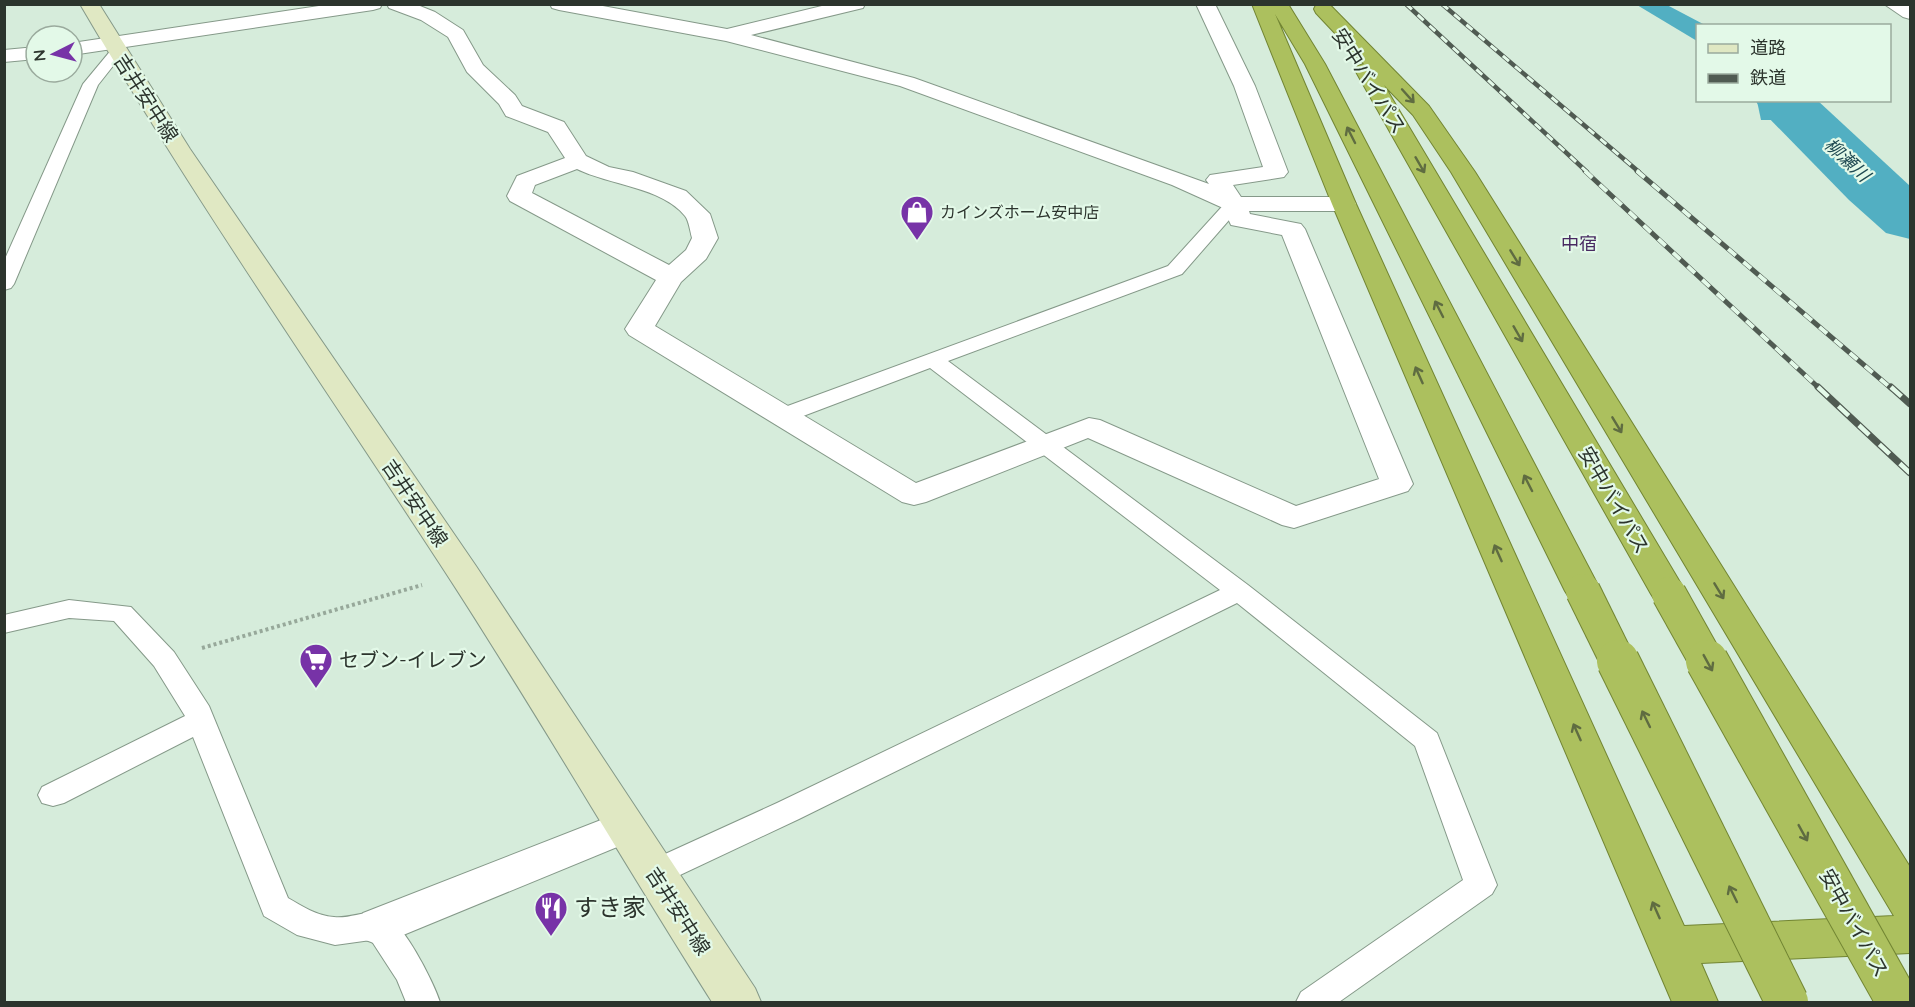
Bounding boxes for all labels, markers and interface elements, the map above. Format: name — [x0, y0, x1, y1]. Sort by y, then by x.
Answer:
street label: 安中バイパス — [1327, 23, 1412, 138]
north arrow — [24, 24, 84, 84]
legend — [1696, 24, 1891, 102]
text: 道路 — [1750, 36, 1786, 59]
text: N — [29, 49, 50, 62]
street label: 吉井安中線 — [109, 49, 184, 146]
text: 鉄道 — [1750, 66, 1786, 89]
one-way arrow — [1401, 88, 1415, 103]
one-way arrow — [1345, 127, 1357, 144]
water label: 柳瀬川 — [1820, 133, 1876, 188]
one-way arrow — [1415, 156, 1427, 173]
shop icon: カインズホーム安中店 — [899, 194, 935, 241]
place label: カインズホーム安中店 — [940, 202, 1099, 222]
district label: 中宿 — [1561, 232, 1597, 255]
one-way arrow — [1510, 249, 1522, 266]
one-way arrow — [1433, 300, 1445, 318]
one-way arrow — [1512, 325, 1524, 342]
one-way arrow — [1413, 366, 1424, 384]
one-way arrow — [1612, 416, 1624, 433]
street label: 安中バイパス — [1574, 442, 1655, 558]
street label: 吉井安中線 — [377, 454, 454, 551]
one-way arrow — [1521, 474, 1533, 492]
one-way arrow — [1492, 545, 1503, 563]
one-way arrow — [1713, 582, 1725, 599]
supermarket icon: セブン-イレブン — [298, 642, 334, 689]
place label: セブン-イレブン — [339, 647, 487, 672]
one-way arrow — [1702, 654, 1714, 671]
one-way arrow — [1640, 710, 1652, 728]
one-way arrow — [1571, 723, 1582, 741]
one-way arrow — [1797, 824, 1809, 841]
street label: 吉井安中線 — [641, 862, 716, 959]
street label: 安中バイパス — [1815, 864, 1894, 981]
one-way arrow — [1727, 885, 1738, 903]
restaurant icon: すき家 — [533, 890, 569, 937]
place label: すき家 — [574, 892, 646, 922]
one-way arrow — [1650, 901, 1661, 919]

